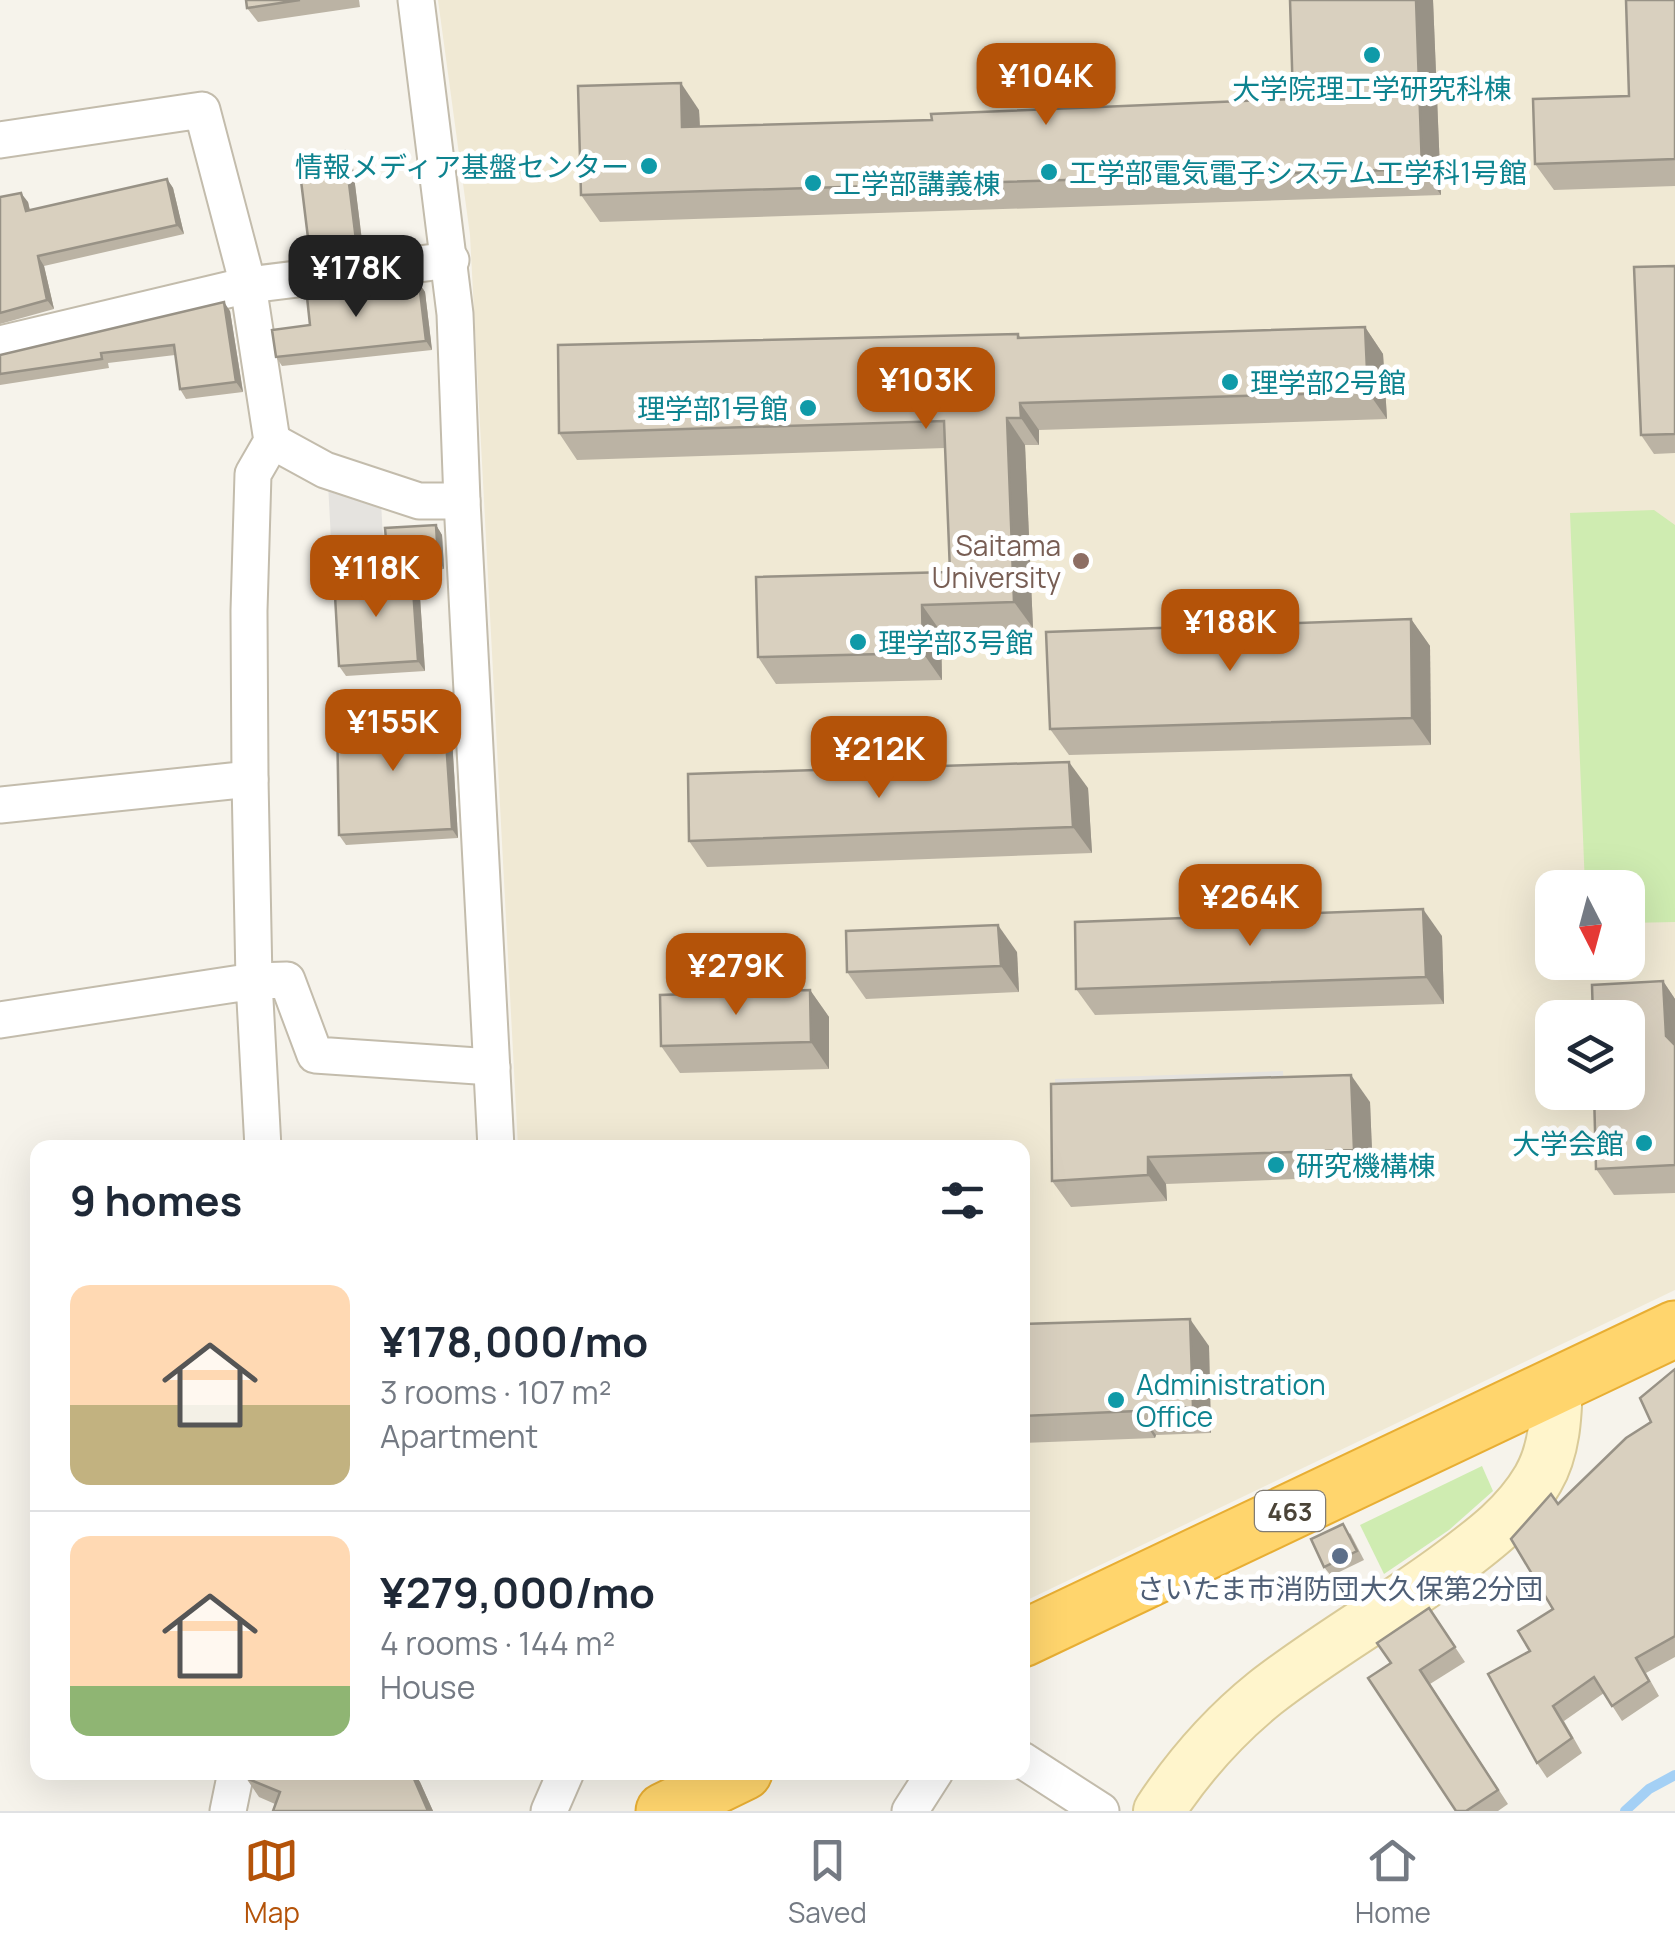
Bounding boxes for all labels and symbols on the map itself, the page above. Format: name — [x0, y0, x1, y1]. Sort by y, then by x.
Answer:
pin: ¥104K — [976, 43, 1116, 128]
marker: 大学院理工学研究科棟 — [1361, 44, 1383, 66]
place label: 大学院理工学研究科棟 — [1232, 69, 1512, 107]
place label: 情報メディア基盤センター — [295, 147, 629, 185]
place label: 工学部電気電子システム工学科1号館 — [1069, 153, 1527, 191]
marker: 情報メディア基盤センター — [638, 155, 660, 177]
marker: 工学部電気電子システム工学科1号館 — [1038, 161, 1060, 183]
place label: 工学部講義棟 — [833, 164, 1001, 202]
marker: 工学部講義棟 — [802, 172, 824, 194]
pin: ¥178K — [286, 235, 426, 320]
pin: ¥103K — [856, 347, 996, 432]
place label: 理学部2号館 — [1250, 363, 1406, 401]
marker: 理学部2号館 — [1219, 371, 1241, 393]
place label: 理学部1号館 — [637, 389, 788, 427]
marker: 理学部1号館 — [797, 397, 819, 419]
place label: Saitama University — [932, 526, 1061, 596]
pin: ¥118K — [306, 535, 446, 620]
marker: Saitama University — [1070, 550, 1092, 572]
pin: ¥188K — [1160, 589, 1300, 674]
place label: 理学部3号館 — [878, 623, 1034, 661]
marker: 理学部3号館 — [847, 631, 869, 653]
pin: ¥155K — [323, 689, 463, 774]
pin: ¥212K — [809, 716, 949, 801]
pin: ¥264K — [1180, 864, 1320, 949]
north arrow — [1535, 870, 1645, 980]
pin: ¥279K — [666, 933, 806, 1018]
place label: 大学会館 — [1512, 1124, 1624, 1162]
marker: 大学会館 — [1633, 1132, 1655, 1154]
place label: 研究機構棟 — [1296, 1146, 1436, 1184]
marker: 研究機構棟 — [1265, 1154, 1287, 1176]
place label: Administration Office — [1136, 1365, 1326, 1435]
marker: Administration Office — [1105, 1389, 1127, 1411]
road number: 463 — [1255, 1491, 1325, 1531]
marker: さいたま市消防団大久保第2分団 — [1329, 1545, 1351, 1567]
place label: さいたま市消防団大久保第2分団 — [1136, 1569, 1544, 1607]

